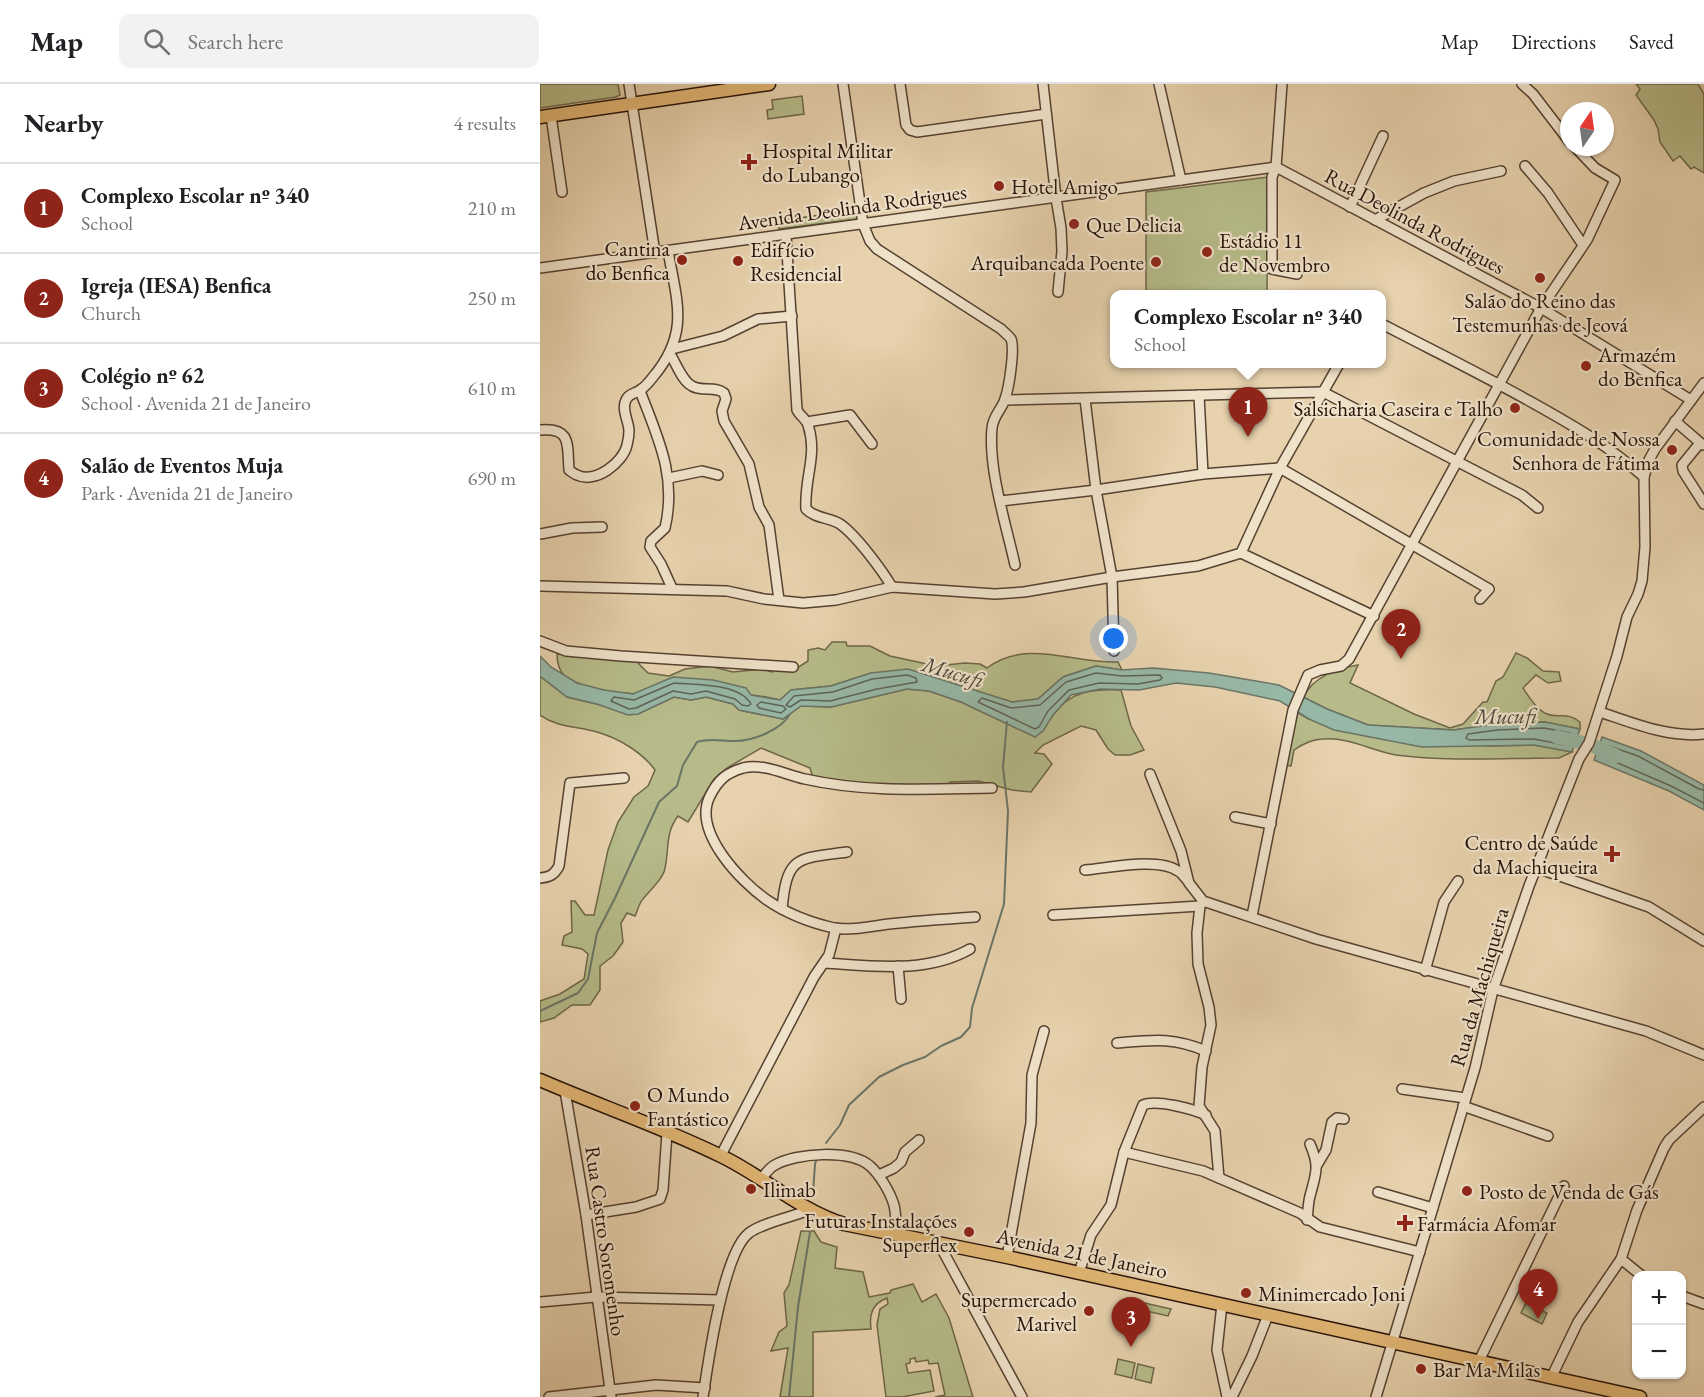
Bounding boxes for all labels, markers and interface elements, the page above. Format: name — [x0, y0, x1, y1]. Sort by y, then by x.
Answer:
search box — [119, 14, 539, 68]
text: Map — [30, 23, 83, 59]
icon: search — [140, 25, 173, 58]
text: Search here — [188, 27, 283, 56]
text: Map — [1441, 28, 1478, 55]
text: Directions — [1511, 28, 1596, 55]
text: Saved — [1629, 28, 1674, 55]
north arrow — [1560, 102, 1614, 156]
text: Nearby — [24, 106, 104, 140]
text: 4 results — [453, 110, 516, 136]
place label: Hospital Militar do Lubango — [762, 137, 893, 188]
marker: Hospital Militar do Lubango — [740, 153, 758, 171]
street label: Rua Deolinda Rodrigues — [1320, 162, 1510, 280]
place label: Hotel Amigo — [1011, 173, 1118, 200]
street label: Avenida Deolinda Rodrigues — [735, 178, 969, 237]
marker: Hotel Amigo — [992, 179, 1006, 193]
text: Complexo Escolar nº 340 — [81, 181, 309, 210]
text: 1 — [38, 195, 49, 221]
text: 210 m — [468, 195, 516, 221]
text: School — [81, 210, 133, 236]
place label: Que Delicia — [1086, 211, 1182, 239]
marker: Que Delicia — [1067, 217, 1081, 231]
place label: Estádio 11 de Novembro — [1219, 227, 1330, 278]
place label: Cantina do Benfica — [586, 235, 671, 286]
place label: Edifício Residencial — [750, 236, 842, 287]
marker: Estádio 11 de Novembro — [1200, 245, 1214, 259]
place label: Arquibancada Poente — [970, 249, 1144, 276]
marker: Cantina do Benfica — [675, 253, 689, 267]
marker: Edifício Residencial — [731, 254, 745, 268]
marker: Arquibancada Poente — [1149, 255, 1163, 269]
text: Igreja (IESA) Benfica — [81, 271, 271, 300]
marker: Salão do Reino das Testemunhas de Jeová — [1533, 271, 1547, 285]
text: 2 — [38, 285, 49, 311]
text: 250 m — [468, 285, 516, 311]
place label: Salão do Reino das Testemunhas de Jeová — [1452, 287, 1628, 338]
popup — [1110, 290, 1386, 368]
text: Church — [81, 300, 141, 326]
text: Complexo Escolar nº 340 — [1134, 302, 1362, 331]
text: School — [1134, 331, 1186, 357]
place label: Armazém do Benfica — [1597, 341, 1683, 392]
marker: Armazém do Benfica — [1579, 359, 1593, 373]
text: Colégio nº 62 — [81, 361, 204, 390]
text: 3 — [38, 375, 49, 401]
text: 610 m — [468, 375, 516, 401]
pin: 1 — [1228, 388, 1268, 437]
text: School · Avenida 21 de Janeiro — [81, 390, 311, 416]
place label: Salsicharia Caseira e Talho — [1294, 395, 1503, 422]
marker: Salsicharia Caseira e Talho — [1508, 401, 1522, 415]
place label: Comunidade de Nossa Senhora de Fátima — [1477, 425, 1661, 476]
marker: Comunidade de Nossa Senhora de Fátima — [1665, 443, 1679, 457]
text: Salão de Eventos Muja — [81, 451, 283, 480]
text: 4 — [38, 465, 49, 491]
text: 690 m — [468, 465, 516, 491]
text: Park · Avenida 21 de Janeiro — [81, 480, 293, 506]
pin: 2 — [1382, 610, 1420, 659]
your location — [1099, 624, 1128, 653]
water label: Mucufi — [917, 649, 988, 695]
water label: Mucufi — [1472, 701, 1538, 731]
place label: Centro de Saúde da Machiqueira — [1465, 829, 1599, 880]
marker: Centro de Saúde da Machiqueira — [1603, 845, 1621, 863]
street label: Rua da Machiqueira — [1443, 904, 1515, 1070]
place label: O Mundo Fantástico — [647, 1081, 729, 1132]
marker: O Mundo Fantástico — [628, 1099, 642, 1113]
street label: Rua Castro Soromenho — [579, 1144, 633, 1338]
place label: Ilimab — [763, 1176, 816, 1203]
place label: Posto de Venda de Gás — [1479, 1178, 1659, 1205]
marker: Ilimab — [744, 1182, 758, 1196]
marker: Posto de Venda de Gás — [1460, 1184, 1474, 1198]
place label: Futuras Instalações Superflex — [804, 1207, 957, 1258]
place label: Farmácia Afomar — [1417, 1210, 1556, 1237]
marker: Farmácia Afomar — [1398, 1216, 1412, 1230]
street label: Avenida 21 de Janeiro — [993, 1221, 1170, 1284]
marker: Futuras Instalações Superflex — [962, 1225, 976, 1239]
pin: 4 — [1518, 1270, 1558, 1319]
map controls — [1632, 1271, 1686, 1379]
button: + — [1632, 1271, 1686, 1325]
place label: Minimercado Joni — [1258, 1280, 1405, 1307]
place label: Supermercado Marivel — [961, 1286, 1077, 1337]
marker: Minimercado Joni — [1239, 1286, 1253, 1300]
pin: 3 — [1112, 1298, 1150, 1347]
marker: Supermercado Marivel — [1082, 1304, 1096, 1318]
button: − — [1632, 1325, 1686, 1379]
place label: Bar Ma Milas — [1433, 1356, 1540, 1383]
marker: Bar Ma Milas — [1414, 1362, 1428, 1376]

